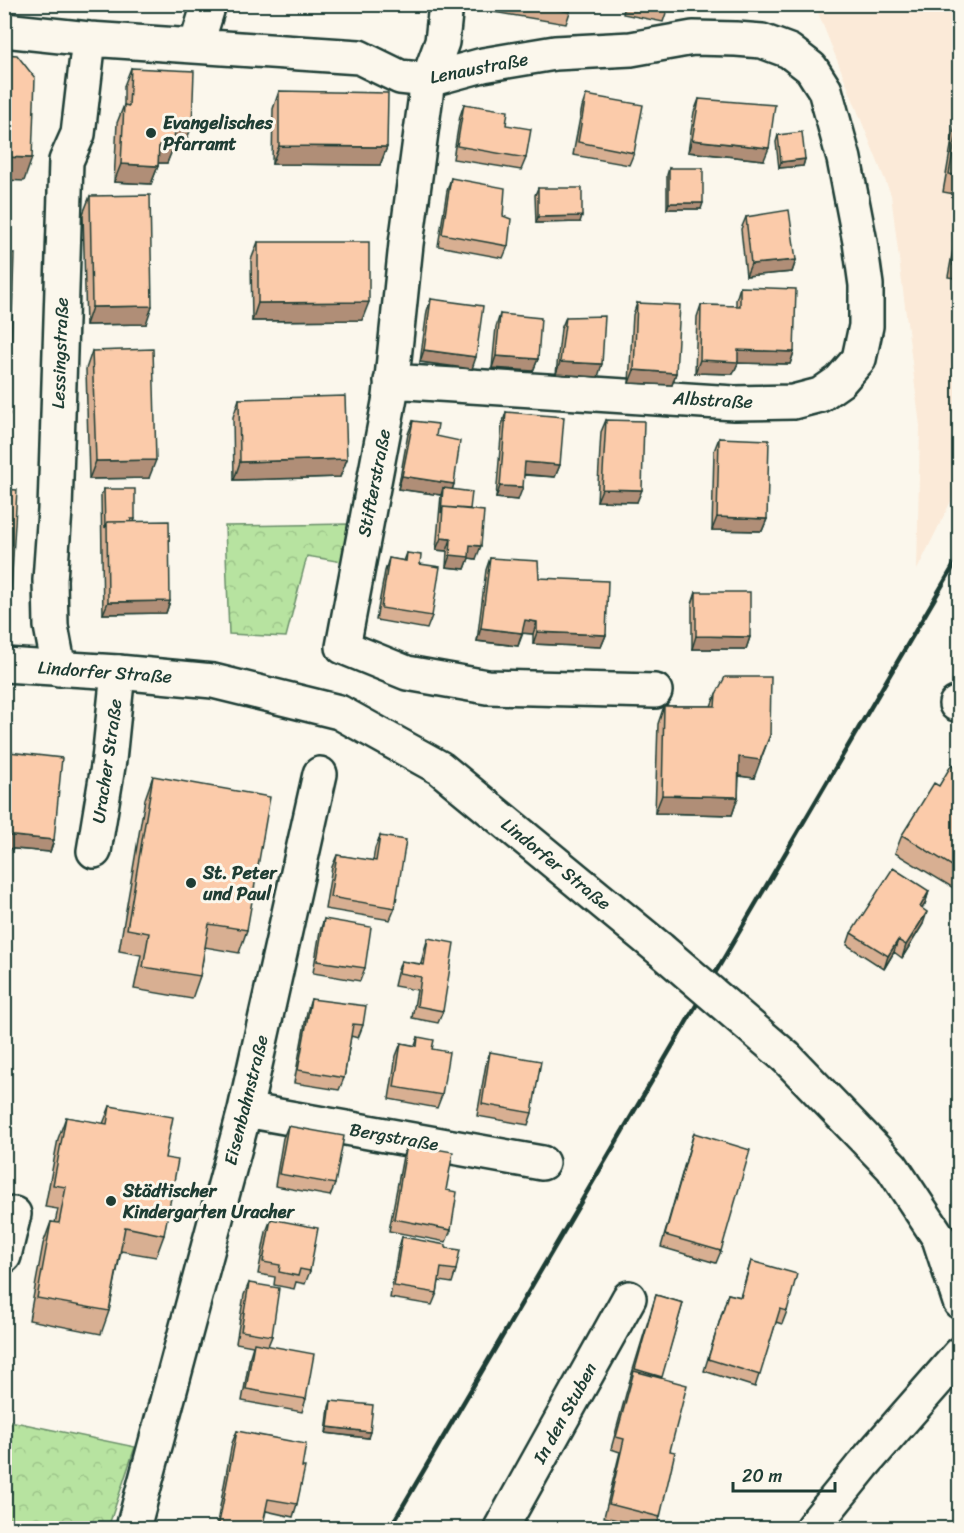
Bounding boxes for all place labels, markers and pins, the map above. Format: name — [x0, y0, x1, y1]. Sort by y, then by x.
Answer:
place label: Evangelisches Pfarramt — [163, 107, 273, 160]
marker: Evangelisches Pfarramt — [144, 126, 158, 140]
place label: St. Peter und Paul — [202, 857, 278, 910]
marker: St. Peter und Paul — [184, 876, 198, 890]
place label: Städtischer Kindergarten Uracher — [122, 1175, 296, 1228]
marker: Städtischer Kindergarten Uracher — [104, 1194, 118, 1208]

